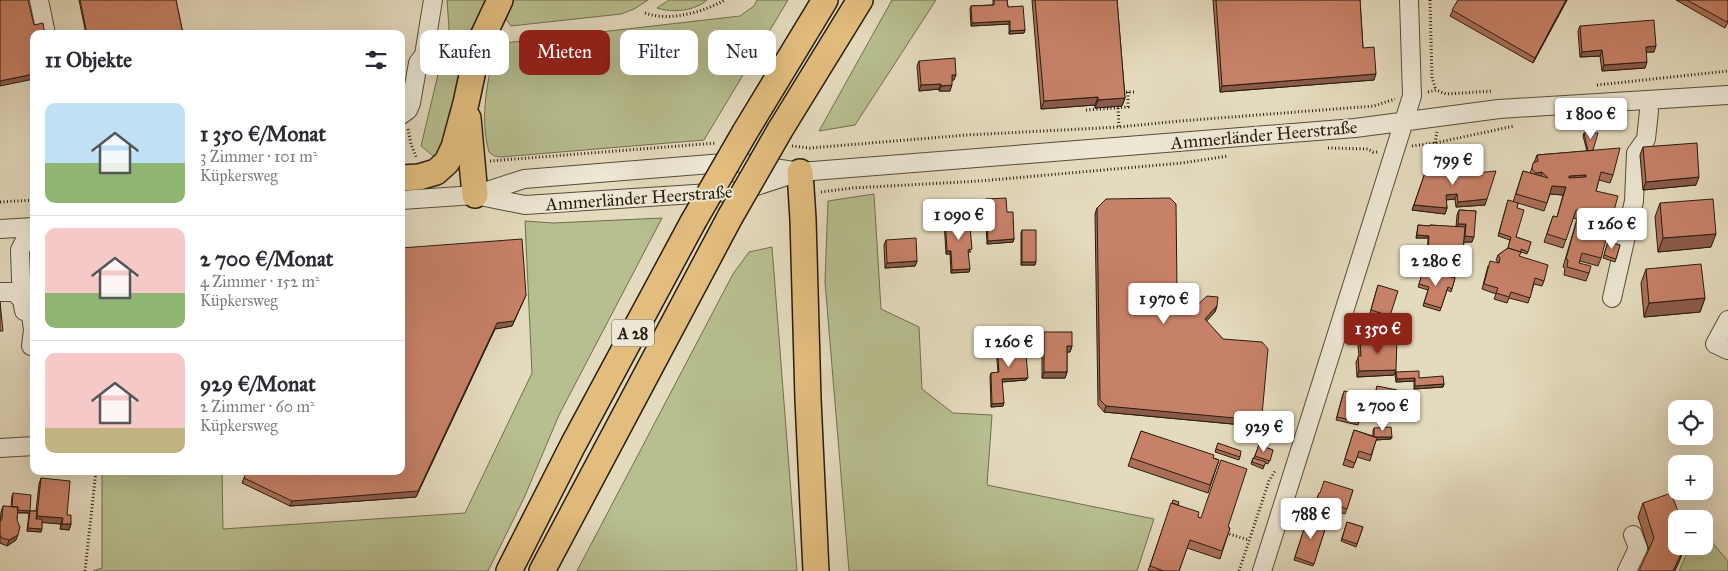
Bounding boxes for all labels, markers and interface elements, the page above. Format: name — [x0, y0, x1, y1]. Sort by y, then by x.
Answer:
chip: Kaufen — [420, 30, 509, 75]
chip: Mieten — [519, 30, 610, 75]
chip: Filter — [620, 30, 698, 75]
chip: Neu — [708, 30, 776, 75]
icon: filters — [362, 46, 390, 74]
text: 11 Objekte — [45, 47, 132, 73]
pin: 1 800 € — [1545, 98, 1637, 140]
text: 1 800 € — [1566, 104, 1616, 123]
street label: Ammerländer Heerstraße — [1169, 116, 1358, 154]
text: 1 350 €/Monat — [200, 121, 326, 147]
icon: home — [85, 123, 145, 183]
pin: 799 € — [1418, 144, 1488, 186]
text: 3 Zimmer · 101 m² — [200, 147, 317, 166]
text: 799 € — [1434, 150, 1472, 169]
text: Küpkersweg — [200, 166, 278, 185]
street label: Ammerländer Heerstraße — [544, 181, 733, 216]
pin: 1 090 € — [913, 198, 1005, 241]
text: 1 090 € — [934, 205, 984, 224]
pin: 1 260 € — [1566, 208, 1658, 250]
text: 1 260 € — [1588, 214, 1636, 233]
pin: 2 280 € — [1390, 244, 1482, 287]
text: 2 700 €/Monat — [200, 246, 333, 272]
icon: home — [85, 248, 145, 308]
text: 2 280 € — [1411, 251, 1461, 270]
text: 4 Zimmer · 152 m² — [200, 272, 320, 291]
pin: 1 970 € — [1118, 282, 1210, 325]
text: 1 970 € — [1139, 289, 1189, 308]
text: Küpkersweg — [200, 291, 278, 310]
pin: 1 350 € — [1332, 312, 1424, 355]
road number: A 28 — [612, 319, 654, 346]
text: 1 350 € — [1355, 319, 1401, 338]
pin: 1 260 € — [963, 326, 1055, 368]
text: 1 260 € — [985, 332, 1033, 351]
text: 929 €/Monat — [200, 371, 316, 397]
icon: home — [85, 373, 145, 433]
pin: 2 700 € — [1337, 390, 1429, 432]
text: 2 700 € — [1357, 396, 1409, 415]
text: 2 Zimmer · 60 m² — [200, 397, 315, 416]
map controls — [1668, 400, 1713, 555]
button: locate — [1668, 400, 1713, 445]
pin: 929 € — [1229, 410, 1299, 453]
text: Küpkersweg — [200, 416, 278, 435]
text: 929 € — [1245, 417, 1283, 436]
button: + — [1668, 455, 1713, 500]
pin: 788 € — [1276, 498, 1346, 540]
text: 788 € — [1292, 504, 1330, 523]
button: − — [1668, 510, 1713, 555]

